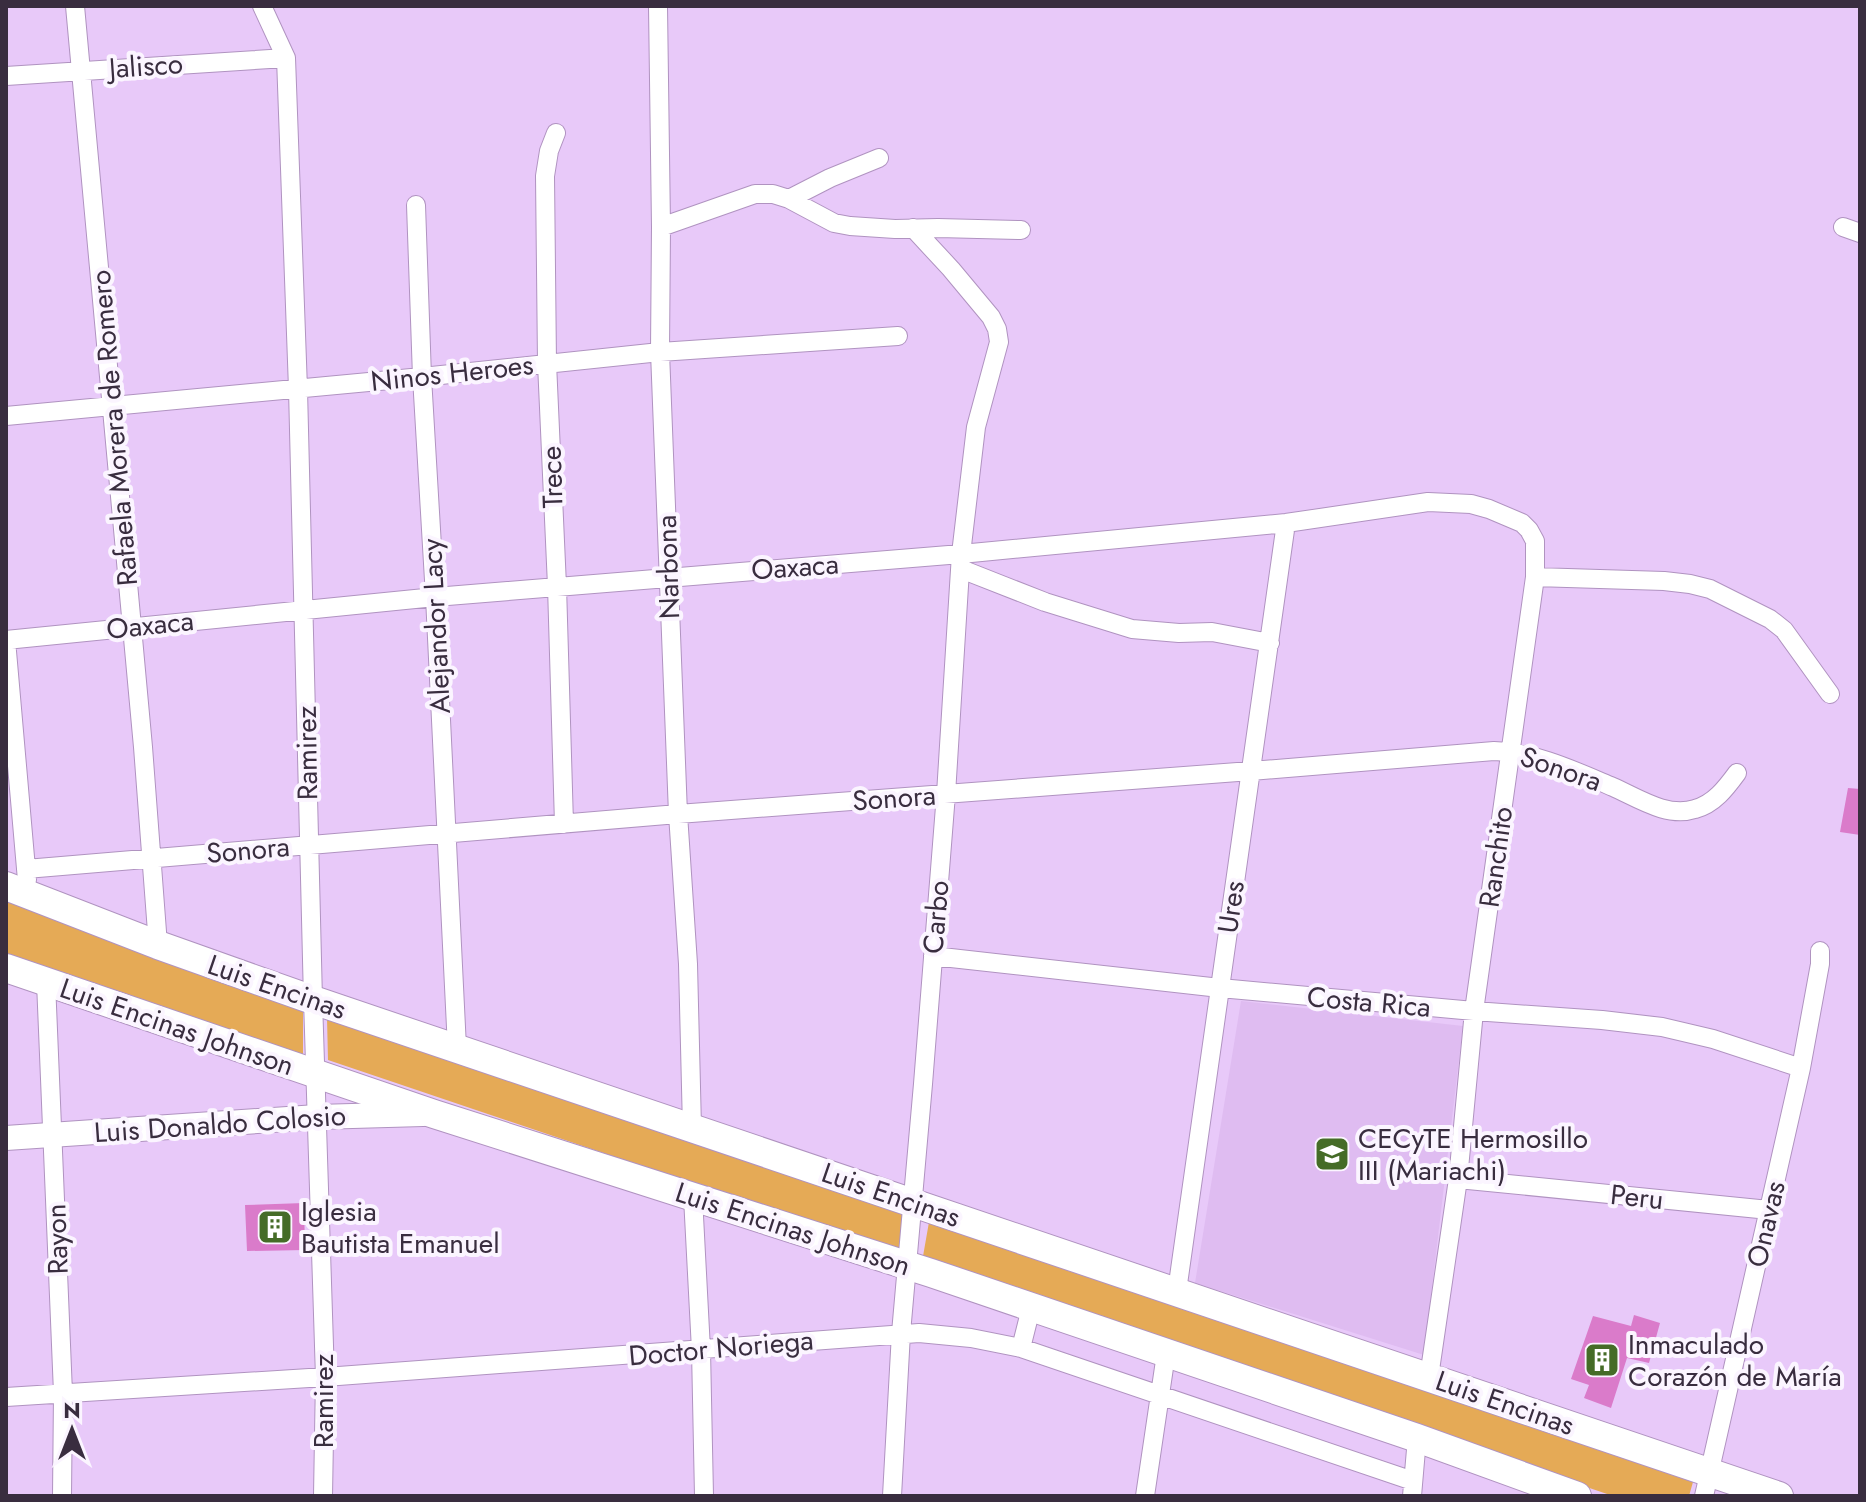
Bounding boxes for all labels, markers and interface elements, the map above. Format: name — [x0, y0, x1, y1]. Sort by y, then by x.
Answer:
street label: Jalisco — [104, 43, 184, 89]
street label: Rafaela Morera de Romero — [80, 268, 148, 588]
street label: Ninos Heroes — [369, 344, 535, 402]
street label: Trece — [530, 445, 574, 509]
street label: Narbona — [646, 514, 690, 620]
street label: Alejandor Lacy — [411, 537, 461, 715]
street label: Oaxaca — [750, 543, 840, 591]
street label: Oaxaca — [104, 600, 196, 650]
street label: Ramirez — [286, 705, 328, 801]
street label: Sonora — [1515, 736, 1607, 802]
street label: Sonora — [851, 775, 937, 821]
street label: Ranchito — [1469, 804, 1523, 910]
street label: Sonora — [205, 826, 291, 874]
street label: Ures — [1207, 878, 1255, 936]
street label: Carbo — [912, 879, 960, 955]
street label: Luis Encinas — [202, 944, 352, 1030]
street label: Luis Encinas Johnson — [54, 968, 300, 1086]
street label: Costa Rica — [1305, 976, 1433, 1028]
street label: Luis Donaldo Colosio — [93, 1095, 347, 1153]
place label: CECyTE Hermosillo III (Mariachi) — [1358, 1118, 1588, 1191]
school or university icon: CECyTE Hermosillo III (Mariachi) — [1313, 1135, 1351, 1173]
street label: Luis Encinas — [816, 1152, 966, 1238]
street label: Luis Encinas Johnson — [670, 1172, 916, 1286]
street label: Peru — [1608, 1174, 1666, 1220]
street label: Onavas — [1736, 1177, 1796, 1271]
place label: Iglesia Bautista Emanuel — [301, 1191, 500, 1264]
street label: Rayon — [35, 1203, 79, 1275]
building icon: Iglesia Bautista Emanuel — [256, 1208, 294, 1246]
street label: Doctor Noriega — [627, 1319, 815, 1377]
place label: Inmaculado Corazón de María — [1628, 1324, 1842, 1397]
building icon: Inmaculado Corazón de María — [1583, 1341, 1621, 1379]
street label: Ramirez — [303, 1354, 344, 1448]
street label: Luis Encinas — [1430, 1360, 1580, 1446]
north arrow — [32, 1390, 112, 1470]
text: N — [63, 1394, 81, 1426]

